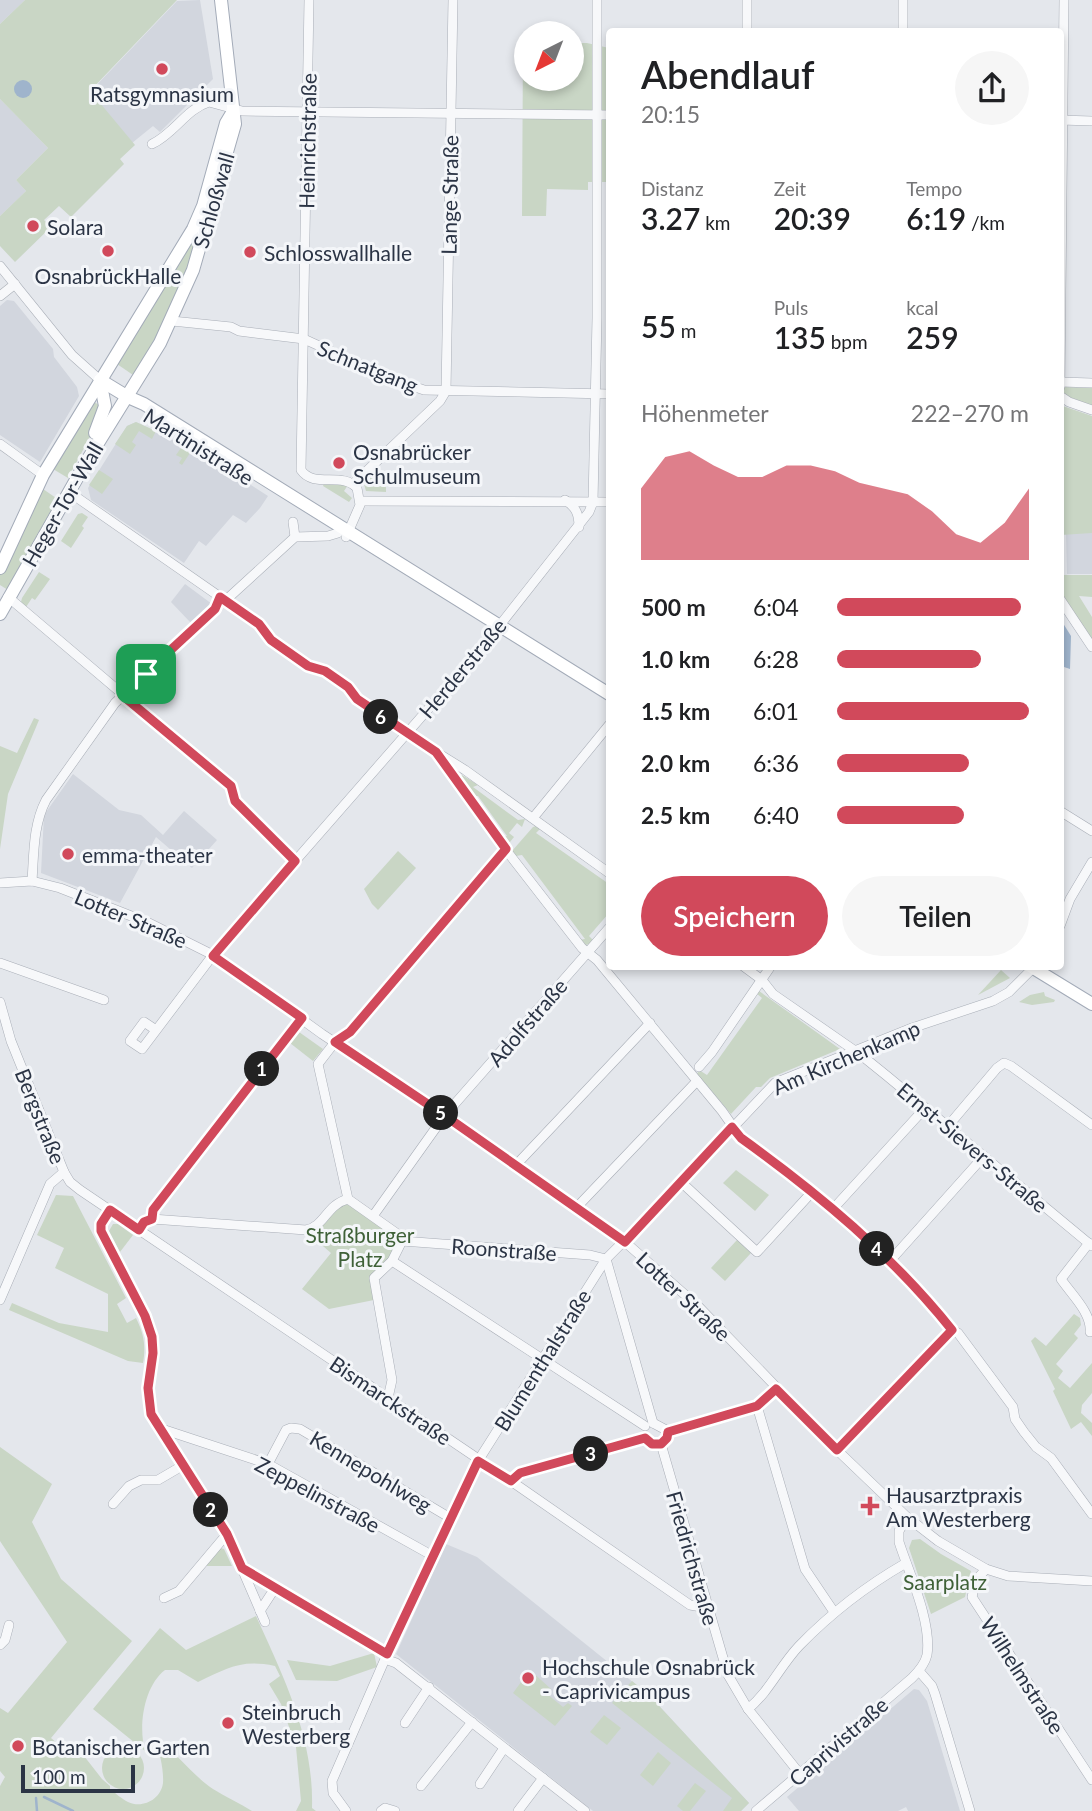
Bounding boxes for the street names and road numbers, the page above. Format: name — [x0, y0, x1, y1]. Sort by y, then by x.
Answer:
street label: Heinrichstraße — [293, 73, 321, 209]
street label: Lange Straße — [435, 135, 463, 255]
street label: Schloßwall — [187, 149, 239, 251]
street label: Schnatgang — [314, 334, 422, 398]
street label: Martinistraße — [139, 402, 259, 490]
street label: Heger-Tor-Wall — [16, 437, 108, 571]
street label: Herderstraße — [413, 613, 511, 723]
street label: Lotter Straße — [71, 883, 191, 953]
street label: Adolfstraße — [482, 973, 572, 1071]
street label: Am Kirchenkamp — [769, 1015, 923, 1099]
street label: Bergstraße — [11, 1065, 71, 1167]
street label: Ernst-Sievers-Straße — [893, 1077, 1053, 1217]
street label: Roonstraße — [450, 1233, 558, 1265]
street label: Lotter Straße — [632, 1246, 736, 1346]
street label: Blumenthalstraße — [488, 1285, 596, 1435]
street label: Bismarckstraße — [326, 1350, 456, 1450]
street label: Kennepohlweg — [306, 1425, 436, 1517]
street label: Zeppelinstraße — [251, 1451, 385, 1537]
street label: Friedrichstraße — [662, 1488, 724, 1628]
street label: Wilhelmstraße — [976, 1612, 1070, 1738]
street label: Caprivistraße — [784, 1691, 892, 1791]

